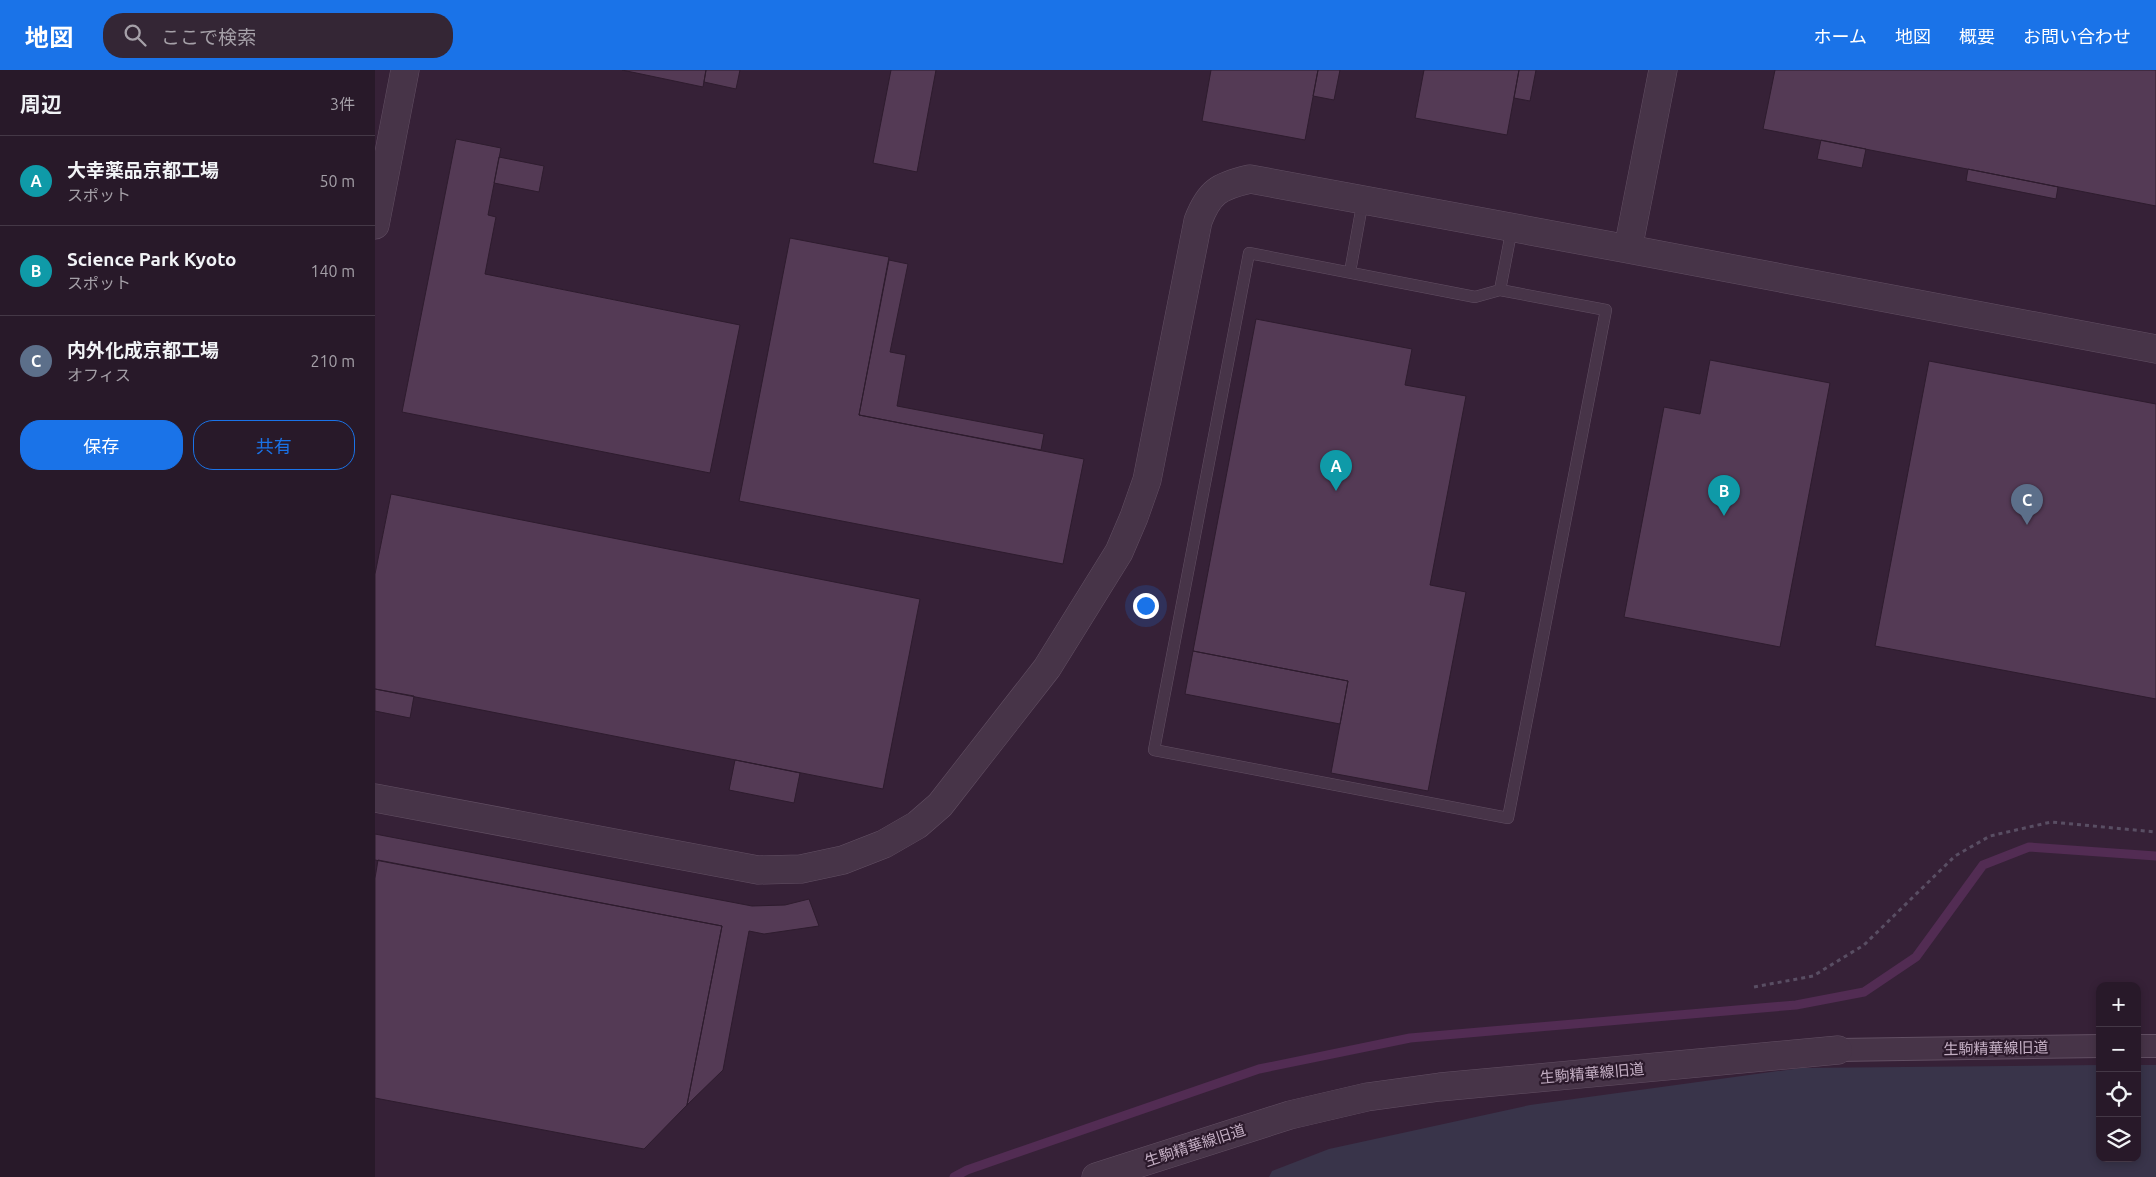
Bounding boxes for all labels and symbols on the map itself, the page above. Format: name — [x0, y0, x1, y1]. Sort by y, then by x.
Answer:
pin: A — [1320, 450, 1352, 491]
pin: B — [1708, 475, 1740, 516]
pin: C — [2011, 484, 2043, 525]
your location — [1133, 593, 1159, 619]
street label: 生駒精華線旧道 — [1943, 1039, 2049, 1057]
street label: 生駒精華線旧道 — [1539, 1060, 1645, 1086]
street label: 生駒精華線旧道 — [1142, 1121, 1248, 1169]

